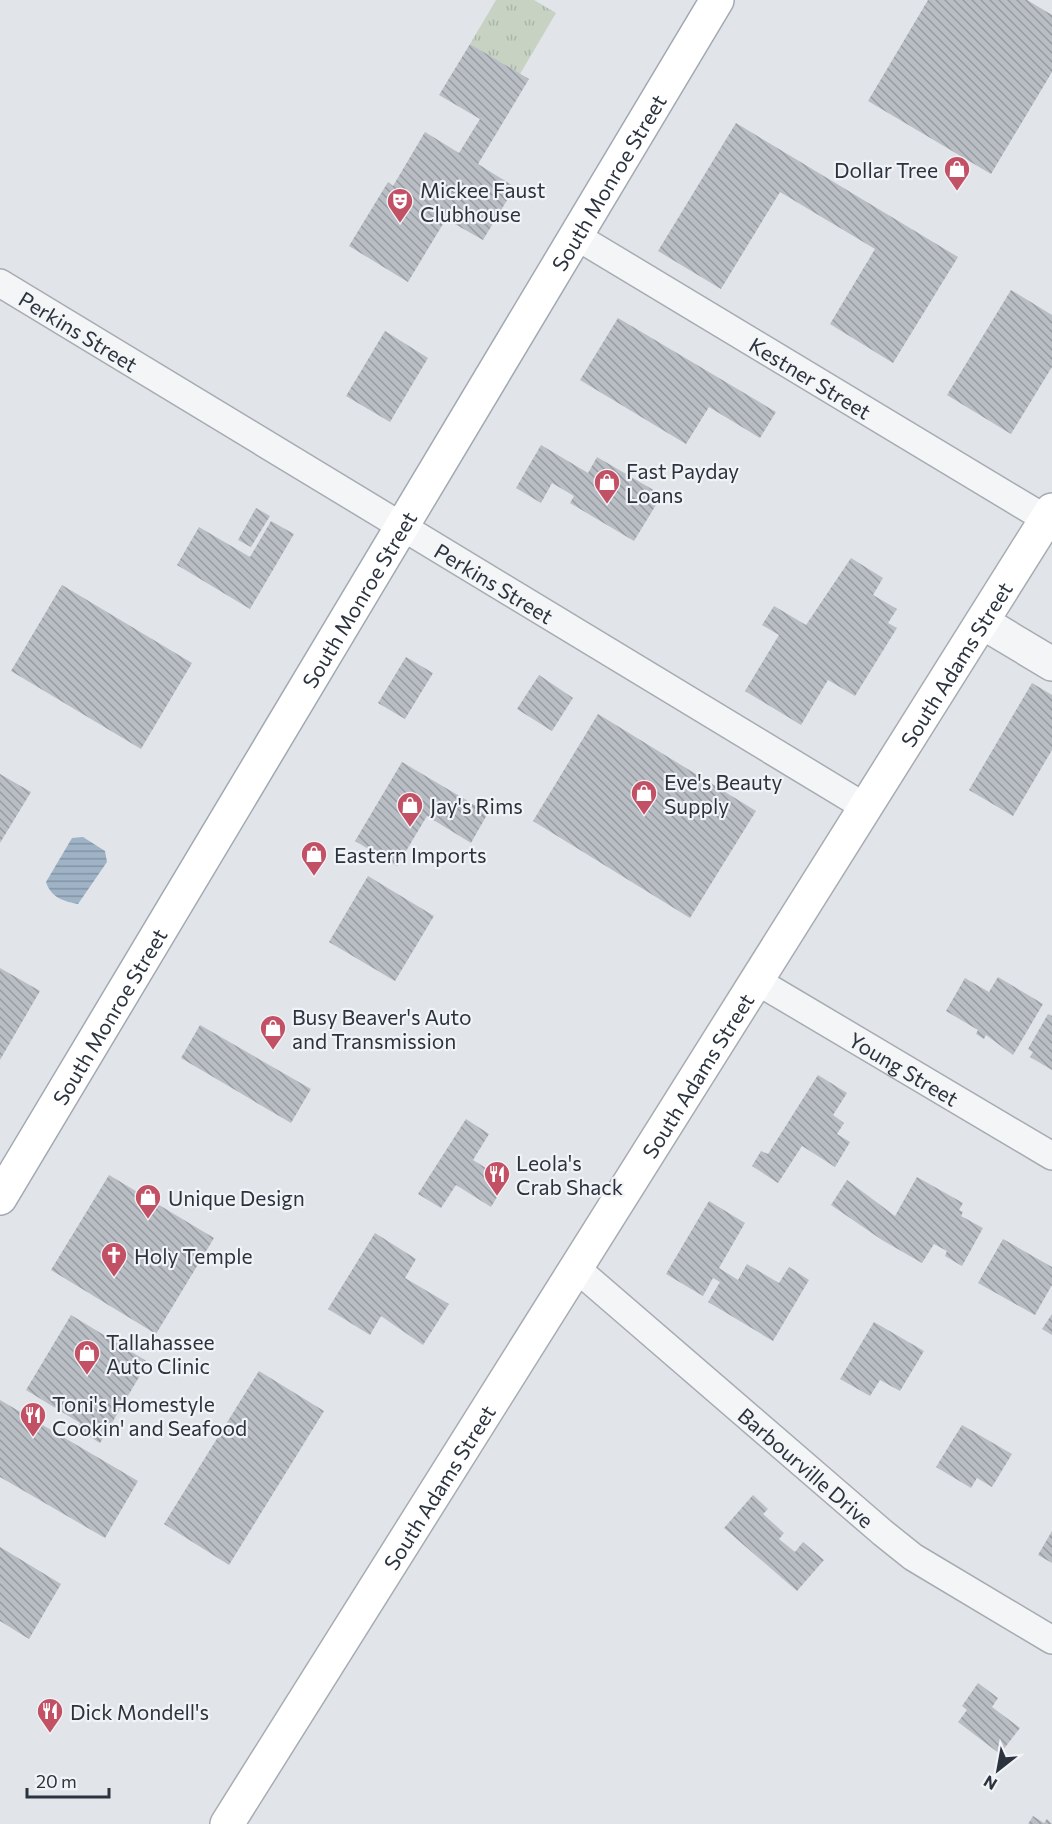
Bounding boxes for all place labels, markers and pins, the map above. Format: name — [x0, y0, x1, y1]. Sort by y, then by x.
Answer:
shop icon: Dollar Tree — [942, 154, 972, 192]
place label: Dollar Tree — [834, 157, 938, 182]
place label: Mickee Faust Clubhouse — [420, 177, 545, 226]
theatre icon: Mickee Faust Clubhouse — [385, 186, 415, 224]
place label: Fast Payday Loans — [626, 458, 739, 507]
shop icon: Fast Payday Loans — [592, 467, 622, 505]
place label: Eve's Beauty Supply — [664, 769, 782, 818]
shop icon: Eve's Beauty Supply — [629, 778, 659, 816]
shop icon: Jay's Rims — [395, 790, 425, 828]
place label: Jay's Rims — [430, 793, 523, 818]
shop icon: Eastern Imports — [299, 839, 329, 877]
place label: Eastern Imports — [334, 842, 487, 867]
place label: Busy Beaver's Auto and Transmission — [292, 1004, 472, 1053]
shop icon: Busy Beaver's Auto and Transmission — [258, 1013, 288, 1051]
place label: Leola's Crab Shack — [516, 1150, 623, 1199]
restaurant icon: Leola's Crab Shack — [482, 1159, 512, 1197]
shop icon: Unique Design — [133, 1182, 163, 1220]
place label: Unique Design — [168, 1185, 305, 1210]
church icon: Holy Temple — [99, 1240, 129, 1278]
place label: Holy Temple — [134, 1243, 253, 1268]
place label: Tallahassee Auto Clinic — [106, 1329, 215, 1378]
shop icon: Tallahassee Auto Clinic — [72, 1338, 102, 1376]
place label: Toni's Homestyle Cookin' and Seafood — [52, 1391, 247, 1440]
restaurant icon: Toni's Homestyle Cookin' and Seafood — [18, 1400, 48, 1438]
restaurant icon: Dick Mondell's — [35, 1696, 65, 1734]
place label: Dick Mondell's — [70, 1699, 209, 1724]

